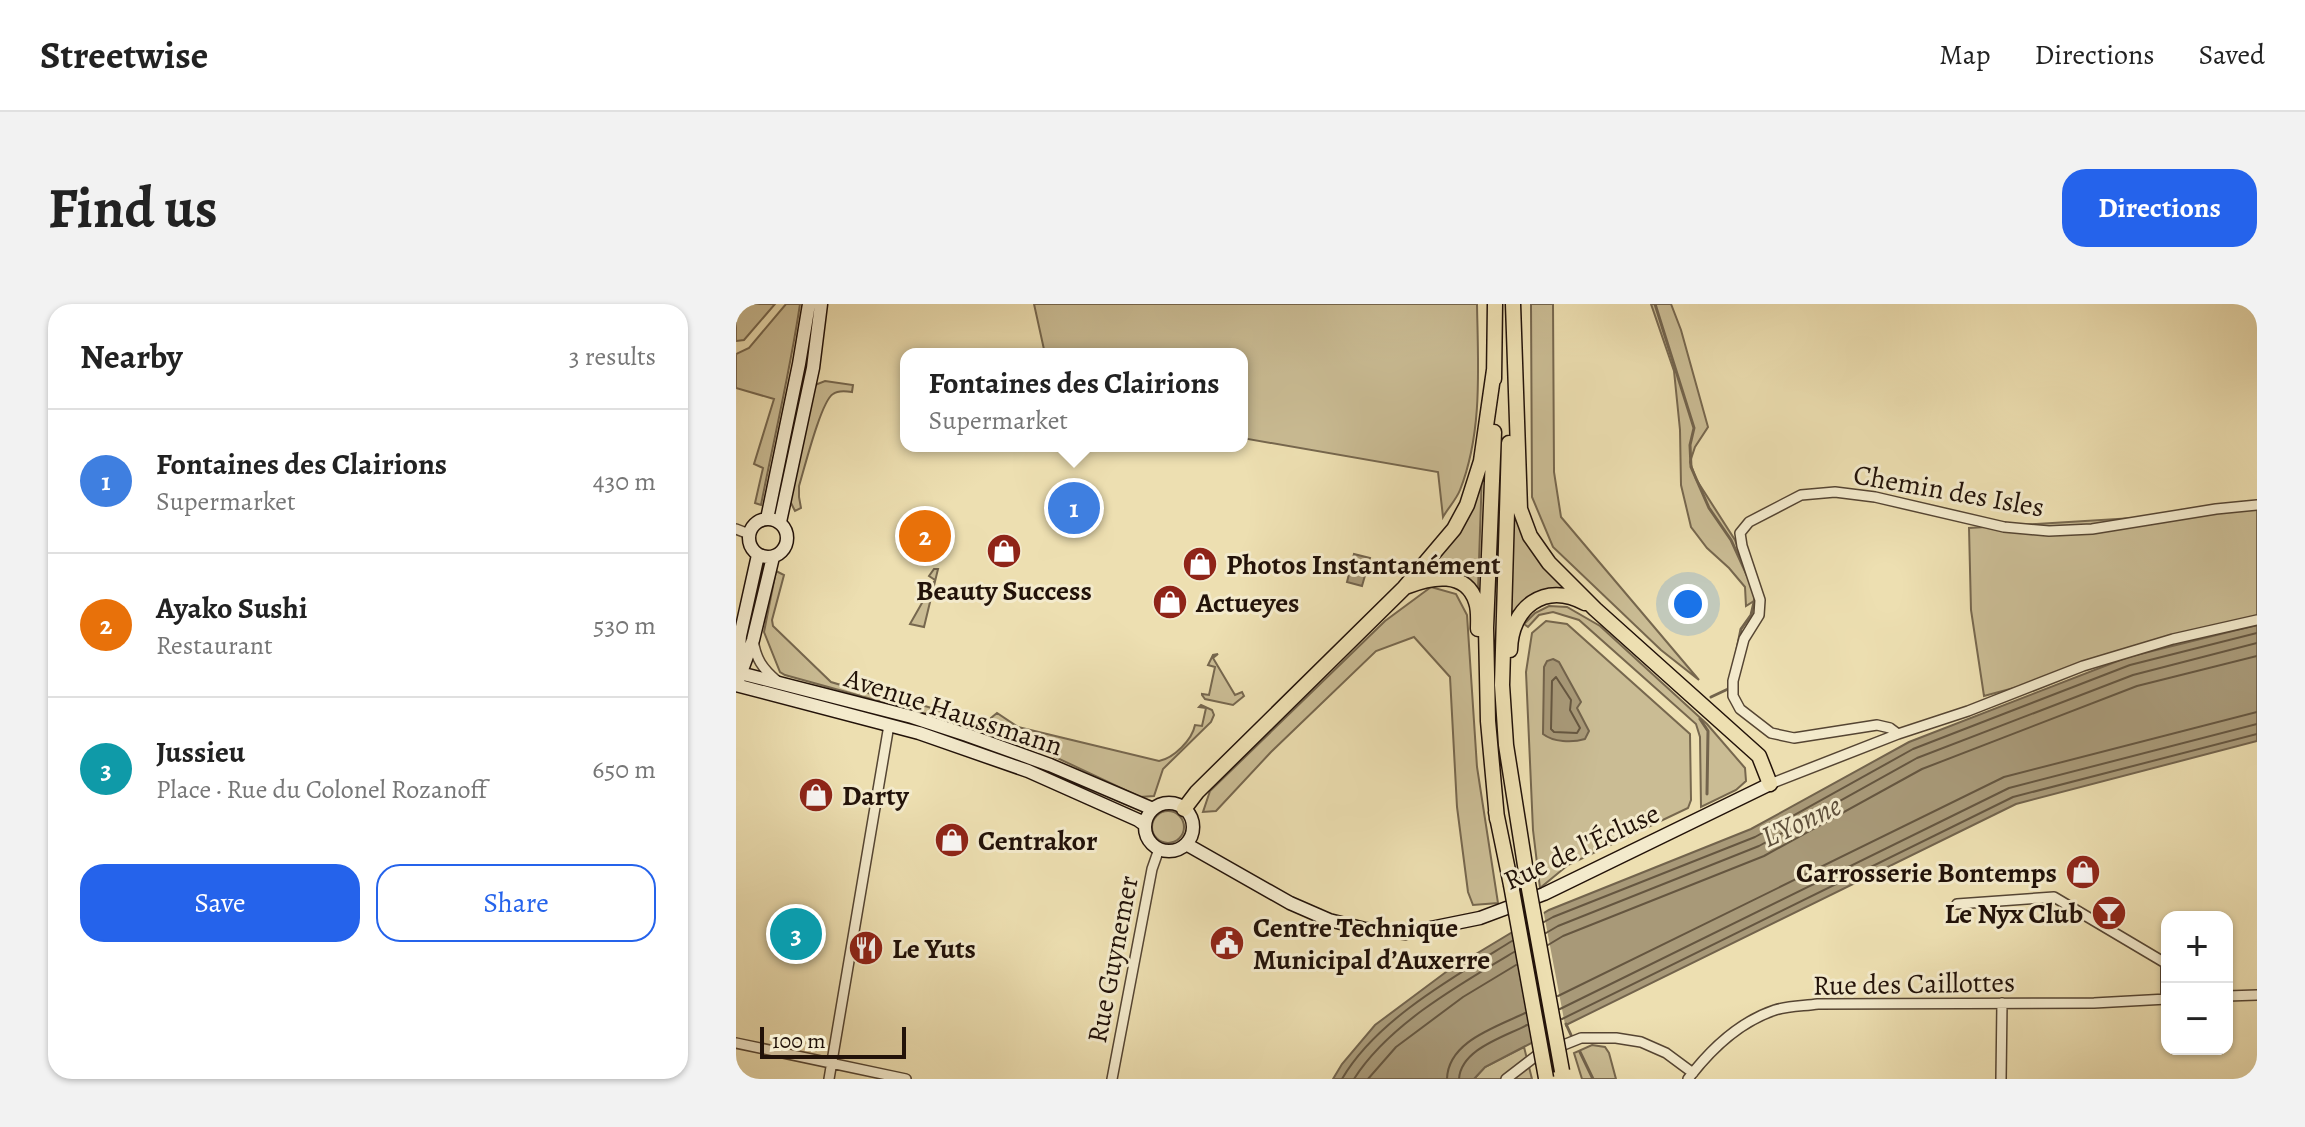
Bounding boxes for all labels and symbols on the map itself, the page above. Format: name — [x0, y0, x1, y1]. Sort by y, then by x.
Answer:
street label: Chemin des Isles — [1851, 456, 2047, 526]
pin: 1 — [1048, 478, 1100, 538]
pin: 2 — [899, 506, 951, 566]
shop icon: Beauty Success — [985, 532, 1023, 570]
shop icon: Photos Instantanément — [1181, 545, 1219, 583]
place label: Photos Instantanément — [1226, 546, 1501, 584]
place label: Beauty Success — [916, 572, 1092, 610]
shop icon: Actueyes — [1151, 583, 1189, 621]
place label: Actueyes — [1195, 584, 1300, 622]
your location — [1668, 584, 1708, 624]
street label: Avenue Haussmann — [839, 658, 1068, 765]
shop icon: Darty — [797, 776, 835, 814]
place label: Darty — [842, 777, 910, 815]
water label: L'Yonne — [1755, 785, 1848, 857]
street label: Rue de l'Écluse — [1497, 794, 1666, 900]
shop icon: Centrakor — [933, 821, 971, 859]
place label: Centrakor — [978, 822, 1098, 860]
shop icon: Carrosserie Bontemps — [2064, 853, 2102, 891]
place label: Carrosserie Bontemps — [1796, 854, 2057, 892]
street label: Rue Guynemer — [1078, 872, 1148, 1046]
bar icon: Le Nyx Club — [2090, 894, 2128, 932]
place label: Le Nyx Club — [1945, 895, 2083, 933]
pin: 3 — [770, 904, 822, 964]
place label: Centre Technique Municipal d’Auxerre — [1253, 909, 1490, 979]
public building icon: Centre Technique Municipal d’Auxerre — [1208, 924, 1246, 962]
restaurant icon: Le Yuts — [847, 929, 885, 967]
place label: Le Yuts — [892, 930, 976, 968]
street label: Rue des Caillottes — [1813, 963, 2015, 1005]
scale bar — [760, 1023, 906, 1059]

